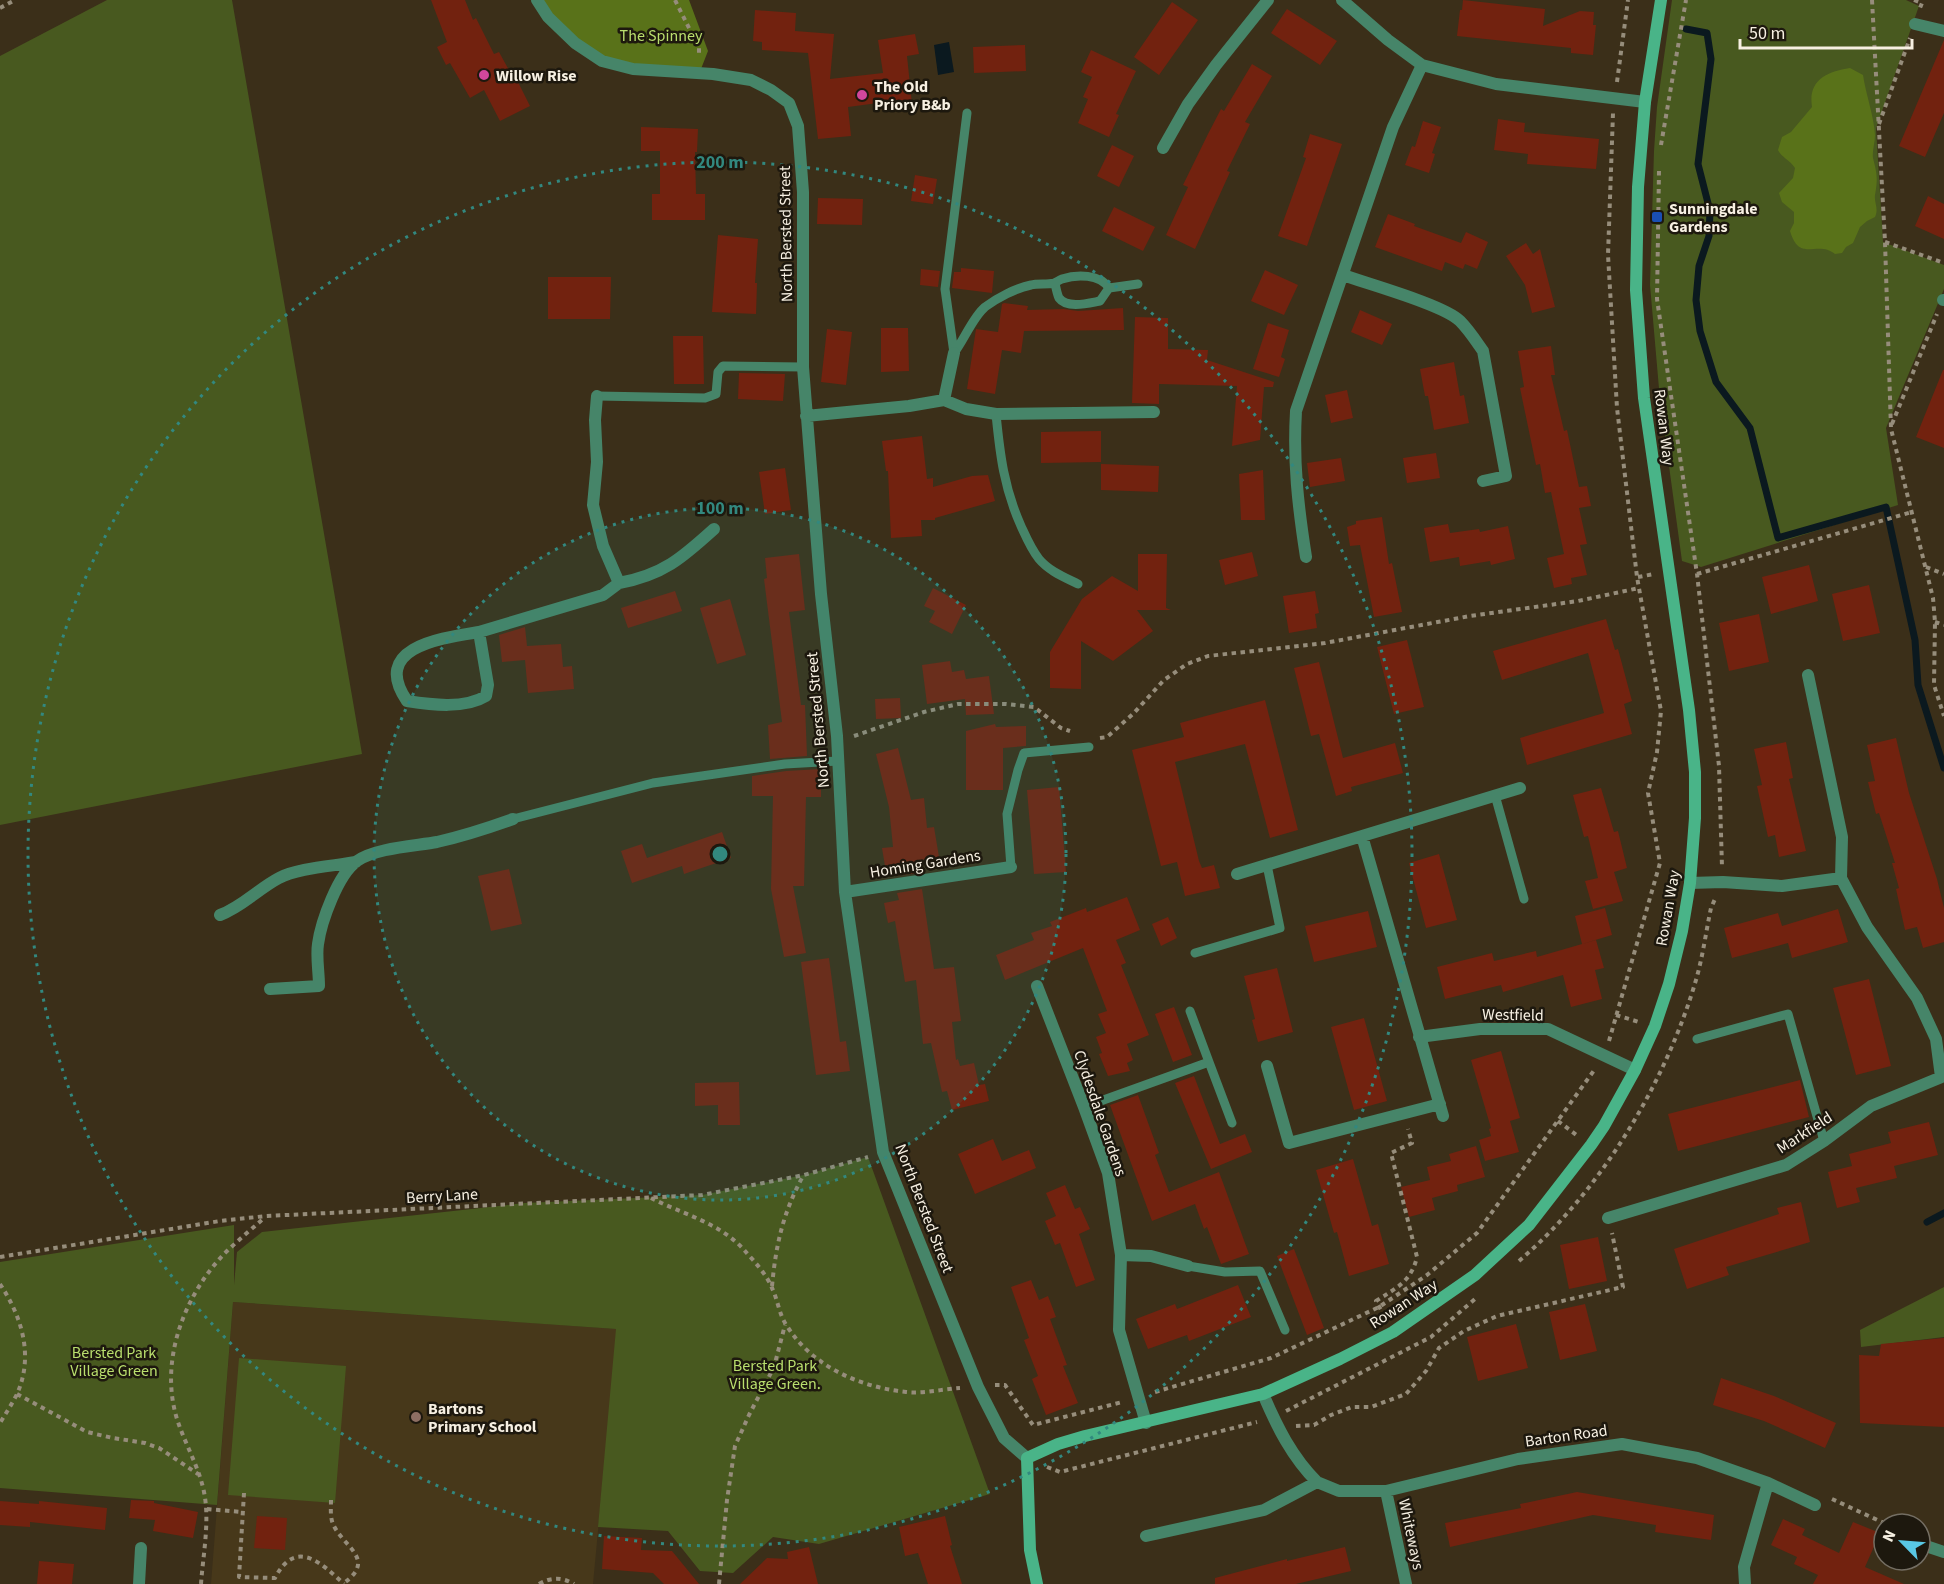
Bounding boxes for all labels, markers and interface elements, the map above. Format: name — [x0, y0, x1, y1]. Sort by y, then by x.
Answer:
scale bar — [1740, 12, 1912, 50]
text: 50 m — [1749, 21, 1785, 46]
park label: The Spinney — [620, 25, 703, 47]
place label: Willow Rise — [496, 65, 577, 87]
marker: Willow Rise — [477, 68, 491, 82]
place label: The Old Priory B&b — [874, 76, 951, 116]
marker: The Old Priory B&b — [855, 88, 869, 102]
text: 200 m — [696, 150, 744, 175]
street label: North Bersted Street — [774, 165, 798, 302]
place label: Sunningdale Gardens — [1669, 198, 1758, 238]
marker: Sunningdale Gardens — [1650, 210, 1664, 224]
street label: Rowan Way — [1648, 388, 1680, 467]
text: 100 m — [696, 496, 744, 521]
street label: North Bersted Street — [801, 650, 835, 789]
centre of rings — [710, 844, 730, 864]
street label: Homing Gardens — [868, 844, 982, 884]
street label: Rowan Way — [1650, 868, 1686, 948]
street label: Westfield — [1482, 1003, 1544, 1027]
street label: Clydesdale Gardens — [1068, 1047, 1132, 1180]
street label: Markfield — [1772, 1107, 1837, 1159]
street label: North Bersted Street — [889, 1141, 959, 1277]
street label: Berry Lane — [405, 1183, 479, 1209]
street label: Rowan Way — [1365, 1273, 1442, 1334]
park label: Bersted Park Village Green — [70, 1342, 158, 1382]
park label: Bersted Park Village Green. — [729, 1355, 821, 1395]
place label: Bartons Primary School — [428, 1398, 537, 1438]
marker: Bartons Primary School — [409, 1410, 423, 1424]
street label: Barton Road — [1523, 1419, 1609, 1453]
street label: Whiteways — [1393, 1497, 1429, 1572]
north arrow — [1872, 1512, 1932, 1572]
text: N — [1877, 1527, 1902, 1546]

